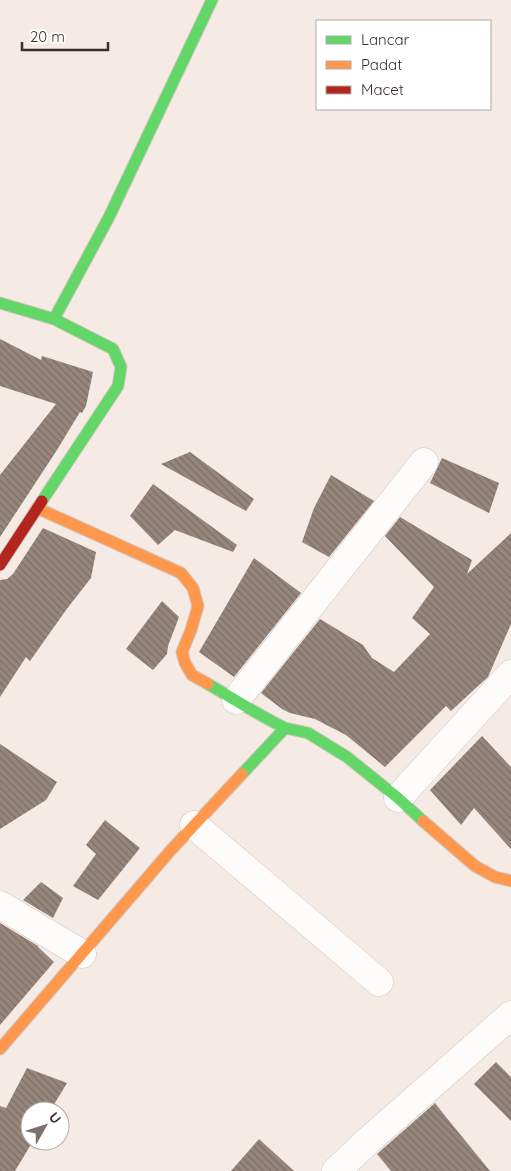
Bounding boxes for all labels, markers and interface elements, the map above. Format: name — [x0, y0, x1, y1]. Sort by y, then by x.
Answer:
scale bar — [22, 20, 109, 52]
legend — [316, 20, 491, 110]
text: 20 m — [30, 27, 65, 46]
text: Lancar — [361, 30, 410, 49]
text: Padat — [361, 55, 402, 74]
text: Macet — [361, 80, 404, 99]
north arrow — [20, 1101, 70, 1151]
text: U — [45, 1108, 65, 1127]

